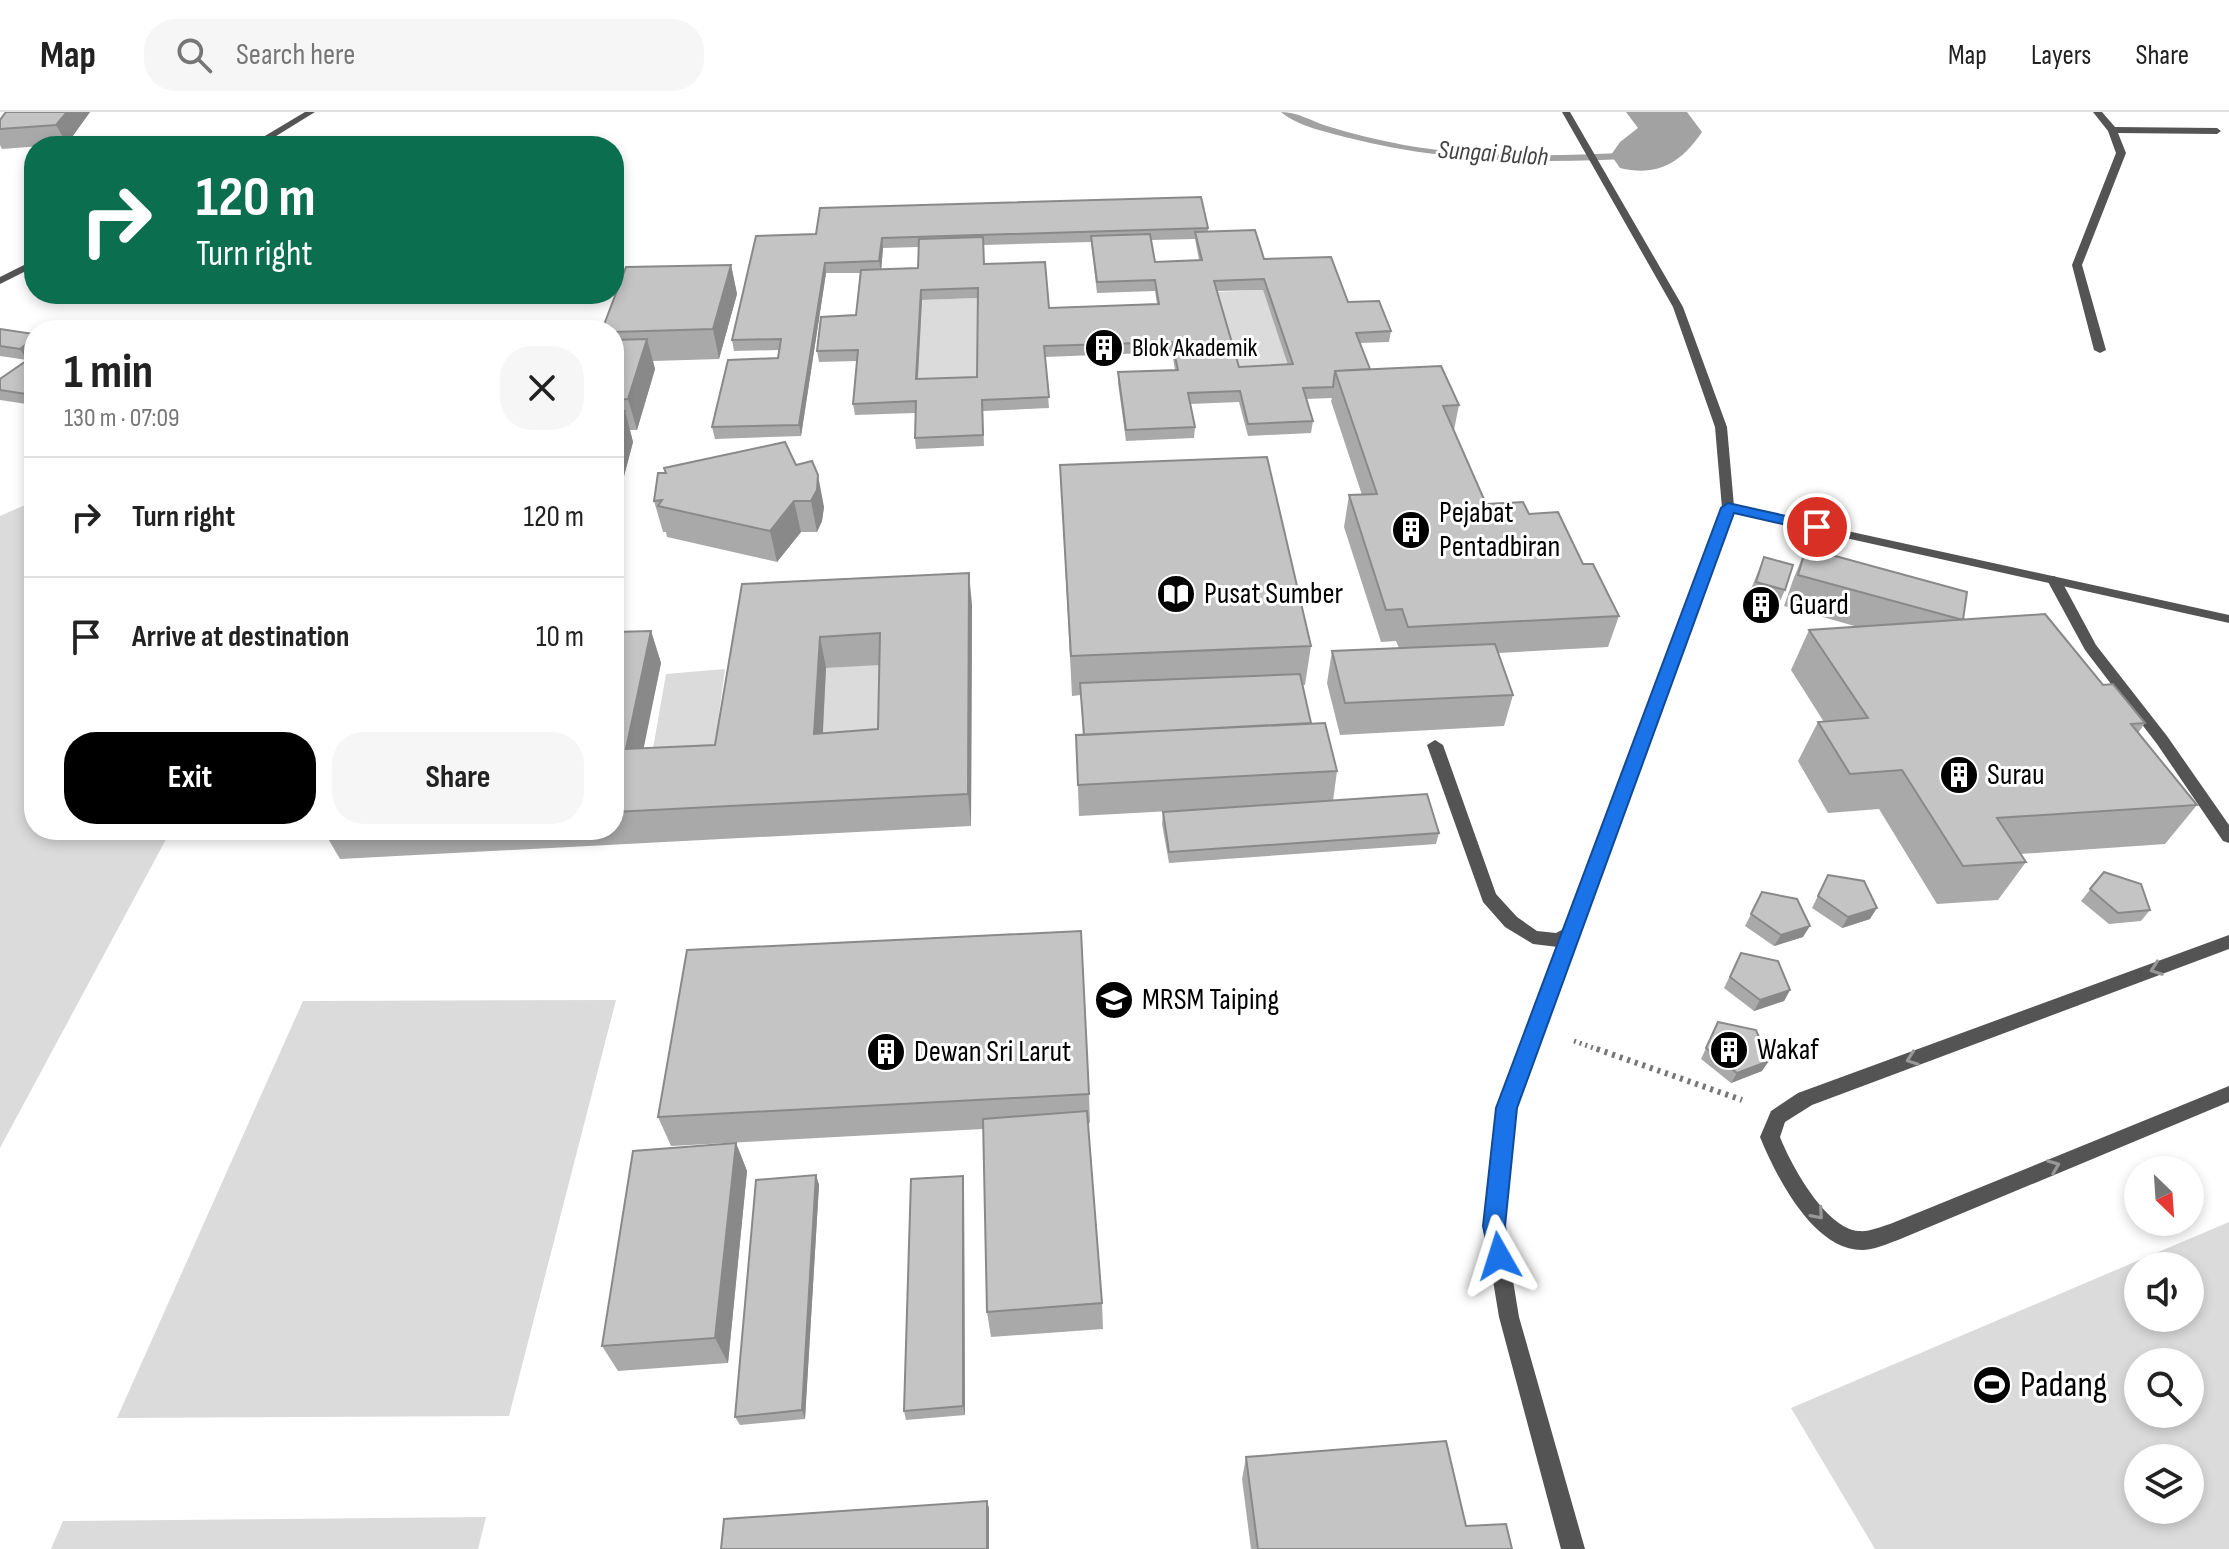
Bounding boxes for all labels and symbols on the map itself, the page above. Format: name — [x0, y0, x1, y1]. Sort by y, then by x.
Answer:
water label: Sungai Buloh — [1437, 135, 1549, 173]
building icon: Blok Akademik — [1083, 327, 1125, 369]
place label: Blok Akademik — [1132, 333, 1257, 364]
pin — [1783, 493, 1851, 561]
place label: Pejabat Pentadbiran — [1439, 495, 1560, 565]
building icon: Pejabat Pentadbiran — [1390, 509, 1432, 551]
library icon: Pusat Sumber — [1155, 573, 1197, 615]
place label: Pusat Sumber — [1204, 576, 1343, 612]
building icon: Guard — [1740, 584, 1782, 626]
place label: Guard — [1789, 587, 1849, 623]
building icon: Surau — [1938, 754, 1980, 796]
place label: Surau — [1987, 757, 2045, 793]
one-way arrow — [2150, 959, 2164, 976]
school or university icon: MRSM Taiping — [1093, 979, 1135, 1021]
place label: MRSM Taiping — [1142, 982, 1279, 1018]
building icon: Wakaf — [1708, 1029, 1750, 1071]
building icon: Dewan Sri Larut — [865, 1031, 907, 1073]
place label: Wakaf — [1757, 1032, 1819, 1068]
place label: Dewan Sri Larut — [914, 1034, 1071, 1070]
one-way arrow — [1906, 1049, 1920, 1066]
north arrow — [2124, 1156, 2204, 1236]
one-way arrow — [2046, 1159, 2060, 1176]
one-way arrow — [1808, 1204, 1823, 1219]
position arrow — [1457, 1214, 1541, 1298]
sports icon: Padang — [1971, 1364, 2013, 1406]
place label: Padang — [2020, 1364, 2107, 1407]

